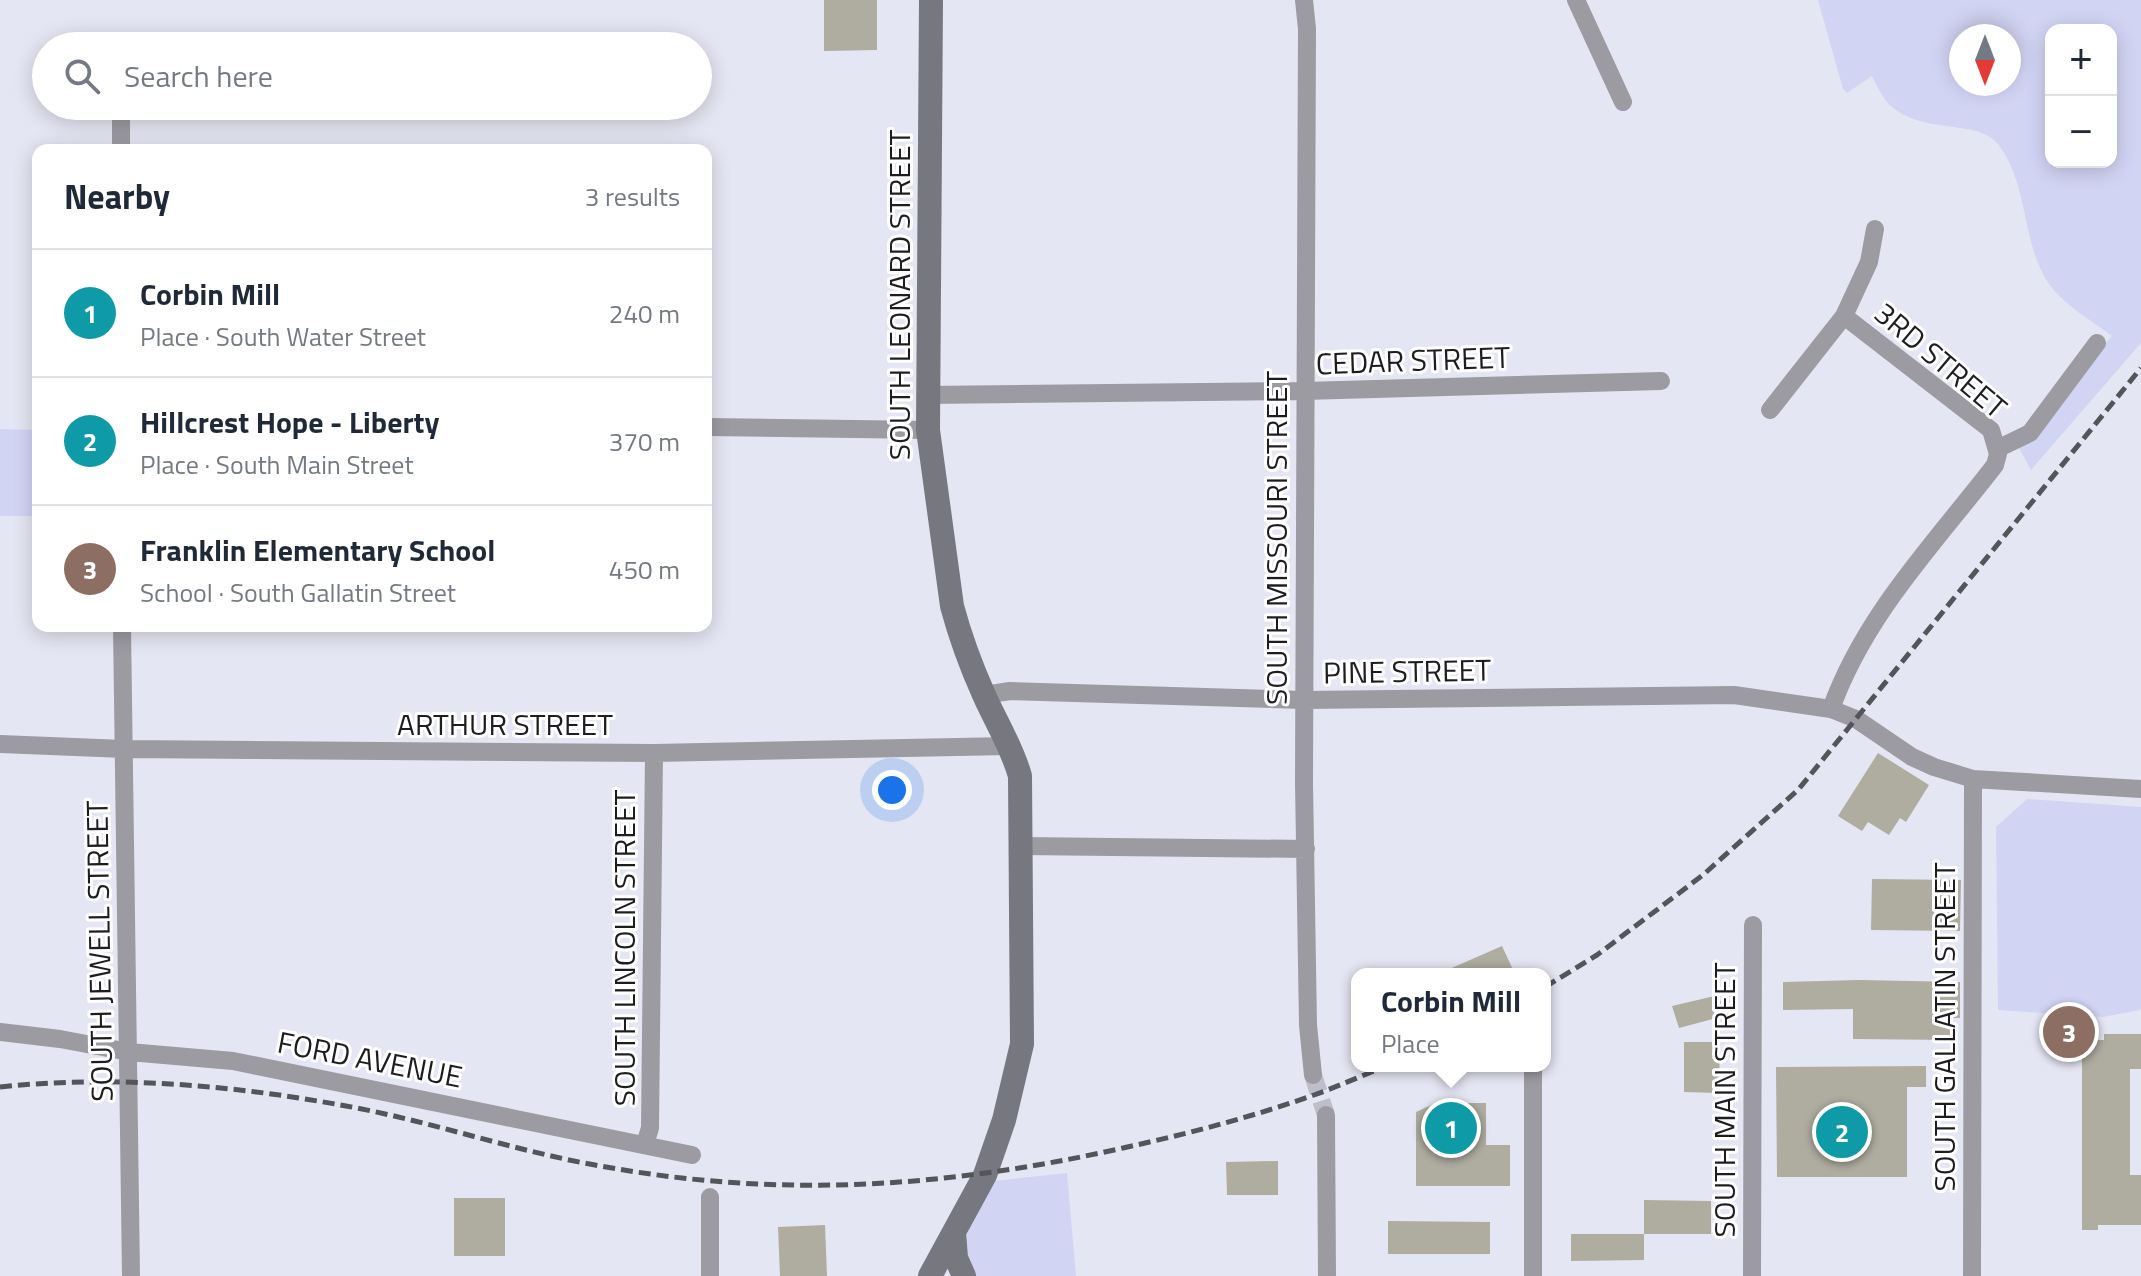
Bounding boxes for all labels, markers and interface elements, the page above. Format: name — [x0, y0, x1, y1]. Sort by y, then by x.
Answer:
north arrow — [1949, 24, 2021, 96]
map controls — [2045, 24, 2117, 168]
button: + — [2045, 24, 2117, 96]
search box — [32, 32, 712, 120]
text: Search here — [124, 53, 273, 99]
icon: search — [60, 54, 104, 98]
button: − — [2045, 96, 2117, 168]
street label: SOUTH LEONARD STREET — [876, 129, 922, 460]
text: Nearby — [64, 170, 170, 222]
text: 3 results — [585, 177, 680, 216]
text: Corbin Mill — [140, 271, 280, 317]
street label: 3RD STREET — [1865, 291, 2018, 429]
text: 1 — [83, 294, 97, 333]
text: 240 m — [609, 294, 680, 333]
text: Place · South Water Street — [140, 317, 426, 356]
street label: CEDAR STREET — [1315, 334, 1511, 386]
street label: SOUTH MISSOURI STREET — [1253, 371, 1299, 705]
text: Hillcrest Hope - Liberty — [140, 399, 440, 445]
text: 2 — [83, 422, 97, 461]
text: 370 m — [609, 422, 680, 461]
text: Place · South Main Street — [140, 445, 414, 484]
text: Franklin Elementary School — [140, 527, 495, 573]
text: 3 — [83, 550, 97, 589]
text: 450 m — [609, 550, 680, 589]
text: School · South Gallatin Street — [140, 573, 456, 612]
street label: PINE STREET — [1323, 647, 1492, 695]
street label: ARTHUR STREET — [397, 701, 613, 747]
your location — [872, 770, 912, 810]
street label: SOUTH LINCOLN STREET — [601, 790, 647, 1106]
street label: SOUTH JEWELL STREET — [73, 800, 125, 1102]
street label: SOUTH GALLATIN STREET — [1921, 862, 1967, 1192]
street label: SOUTH MAIN STREET — [1701, 962, 1747, 1237]
popup — [1351, 968, 1551, 1072]
text: Corbin Mill — [1381, 978, 1521, 1024]
pin: 3 — [2043, 1002, 2095, 1062]
street label: FORD AVENUE — [274, 1019, 466, 1099]
text: Place — [1381, 1024, 1440, 1063]
pin: 1 — [1425, 1098, 1477, 1158]
pin: 2 — [1816, 1102, 1868, 1162]

